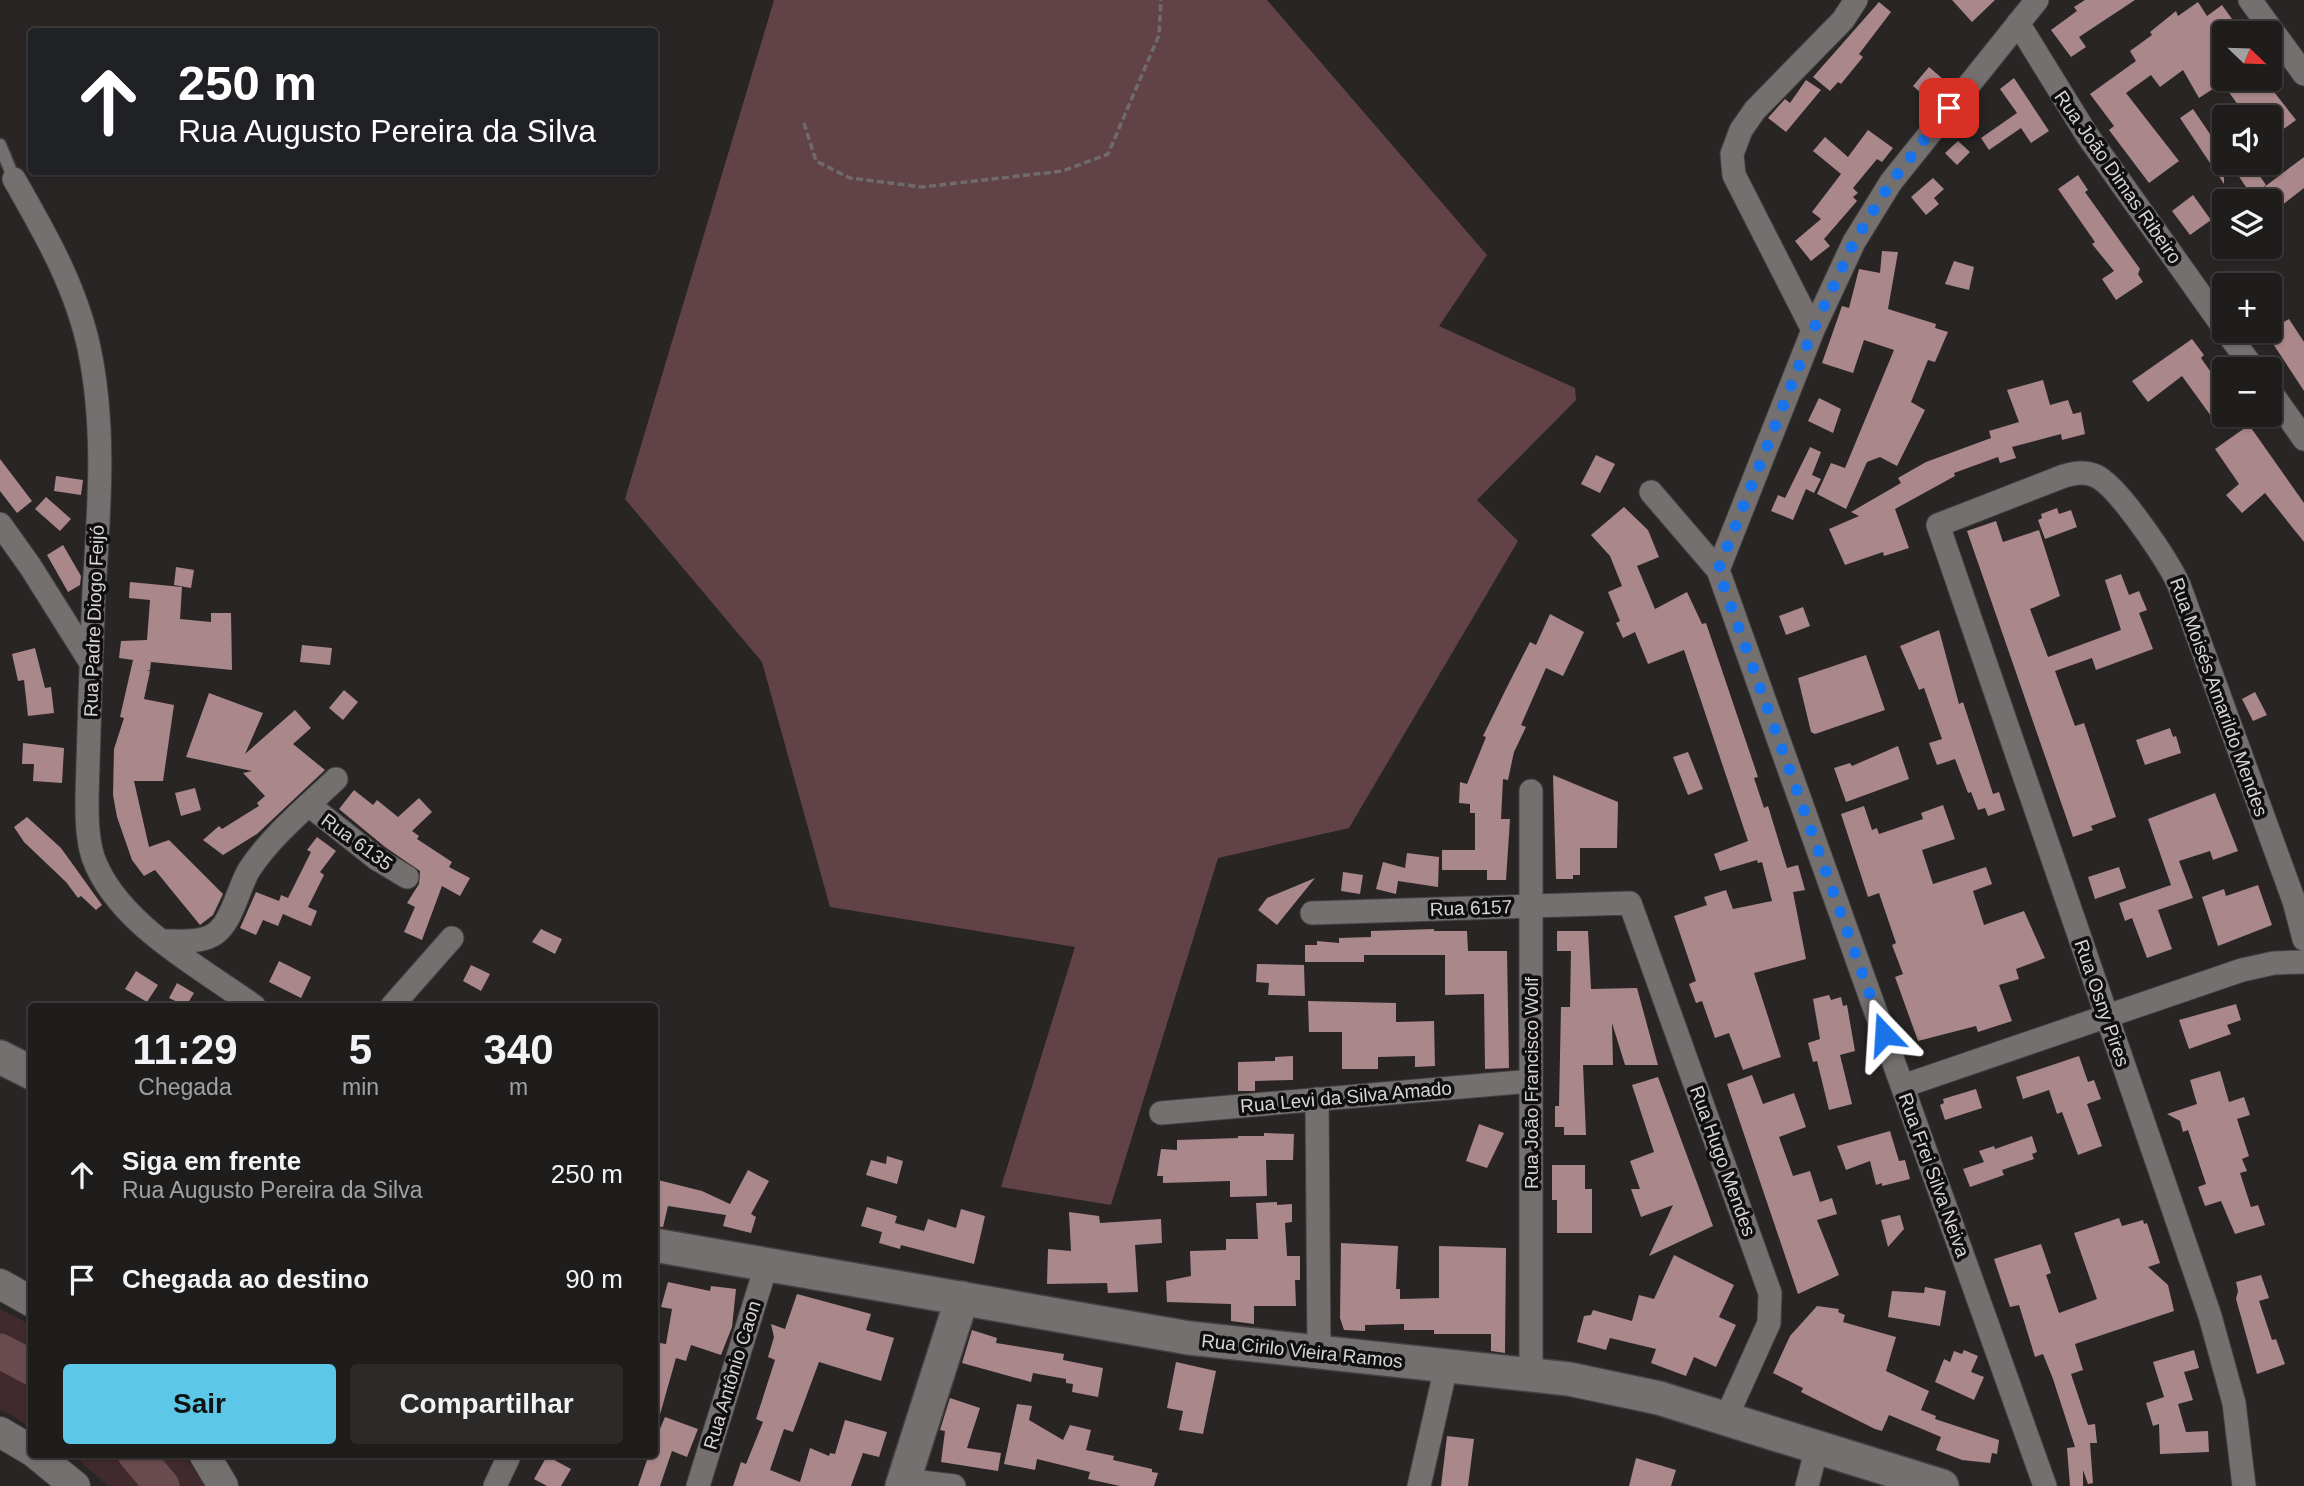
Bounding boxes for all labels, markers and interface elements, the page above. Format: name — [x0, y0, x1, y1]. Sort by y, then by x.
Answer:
north arrow — [2212, 21, 2282, 91]
map controls — [2212, 21, 2282, 427]
icon: ahead — [63, 56, 154, 147]
text: 250 m — [178, 56, 317, 110]
pin — [1919, 78, 1979, 138]
street label: Rua João Dimas Ribeiro — [2050, 87, 2186, 267]
icon: arrive — [1930, 89, 1968, 127]
button: sound — [2212, 105, 2282, 175]
text: Rua Augusto Pereira da Silva — [178, 113, 596, 149]
button: layers — [2212, 189, 2282, 259]
button: + — [2212, 273, 2282, 343]
button: − — [2212, 357, 2282, 427]
street label: Rua Padre Diogo Feijó — [80, 525, 108, 717]
street label: Rua Moisés Amarildo Mendes — [2166, 575, 2272, 819]
street label: Rua 6135 — [317, 809, 397, 875]
street label: Rua 6157 — [1429, 896, 1513, 920]
street label: Rua Osny Pires — [2070, 937, 2134, 1069]
street label: Rua João Francisco Wolf — [1521, 976, 1542, 1189]
position arrow — [1847, 997, 1921, 1071]
text: 11:29 — [132, 1026, 238, 1073]
text: 5 — [349, 1026, 372, 1073]
text: 340 — [483, 1026, 554, 1073]
text: Chegada — [138, 1074, 232, 1100]
text: min — [342, 1074, 379, 1100]
text: m — [509, 1074, 528, 1100]
street label: Rua Levi da Silva Amado — [1239, 1077, 1453, 1117]
street label: Rua Hugo Mendes — [1686, 1083, 1760, 1239]
street label: Rua Frei Silva Neiva — [1895, 1090, 1974, 1260]
text: Siga em frente — [122, 1146, 301, 1176]
icon: ahead — [63, 1156, 101, 1194]
text: 250 m — [551, 1159, 623, 1189]
text: Rua Augusto Pereira da Silva — [122, 1177, 422, 1203]
icon: arrive — [63, 1261, 101, 1299]
text: Chegada ao destino — [122, 1264, 369, 1294]
text: 90 m — [565, 1264, 623, 1294]
street label: Rua Antônio Caon — [699, 1298, 765, 1452]
street label: Rua Cirilo Vieira Ramos — [1200, 1330, 1404, 1372]
button: Sair — [63, 1364, 336, 1444]
button: Compartilhar — [350, 1364, 623, 1444]

